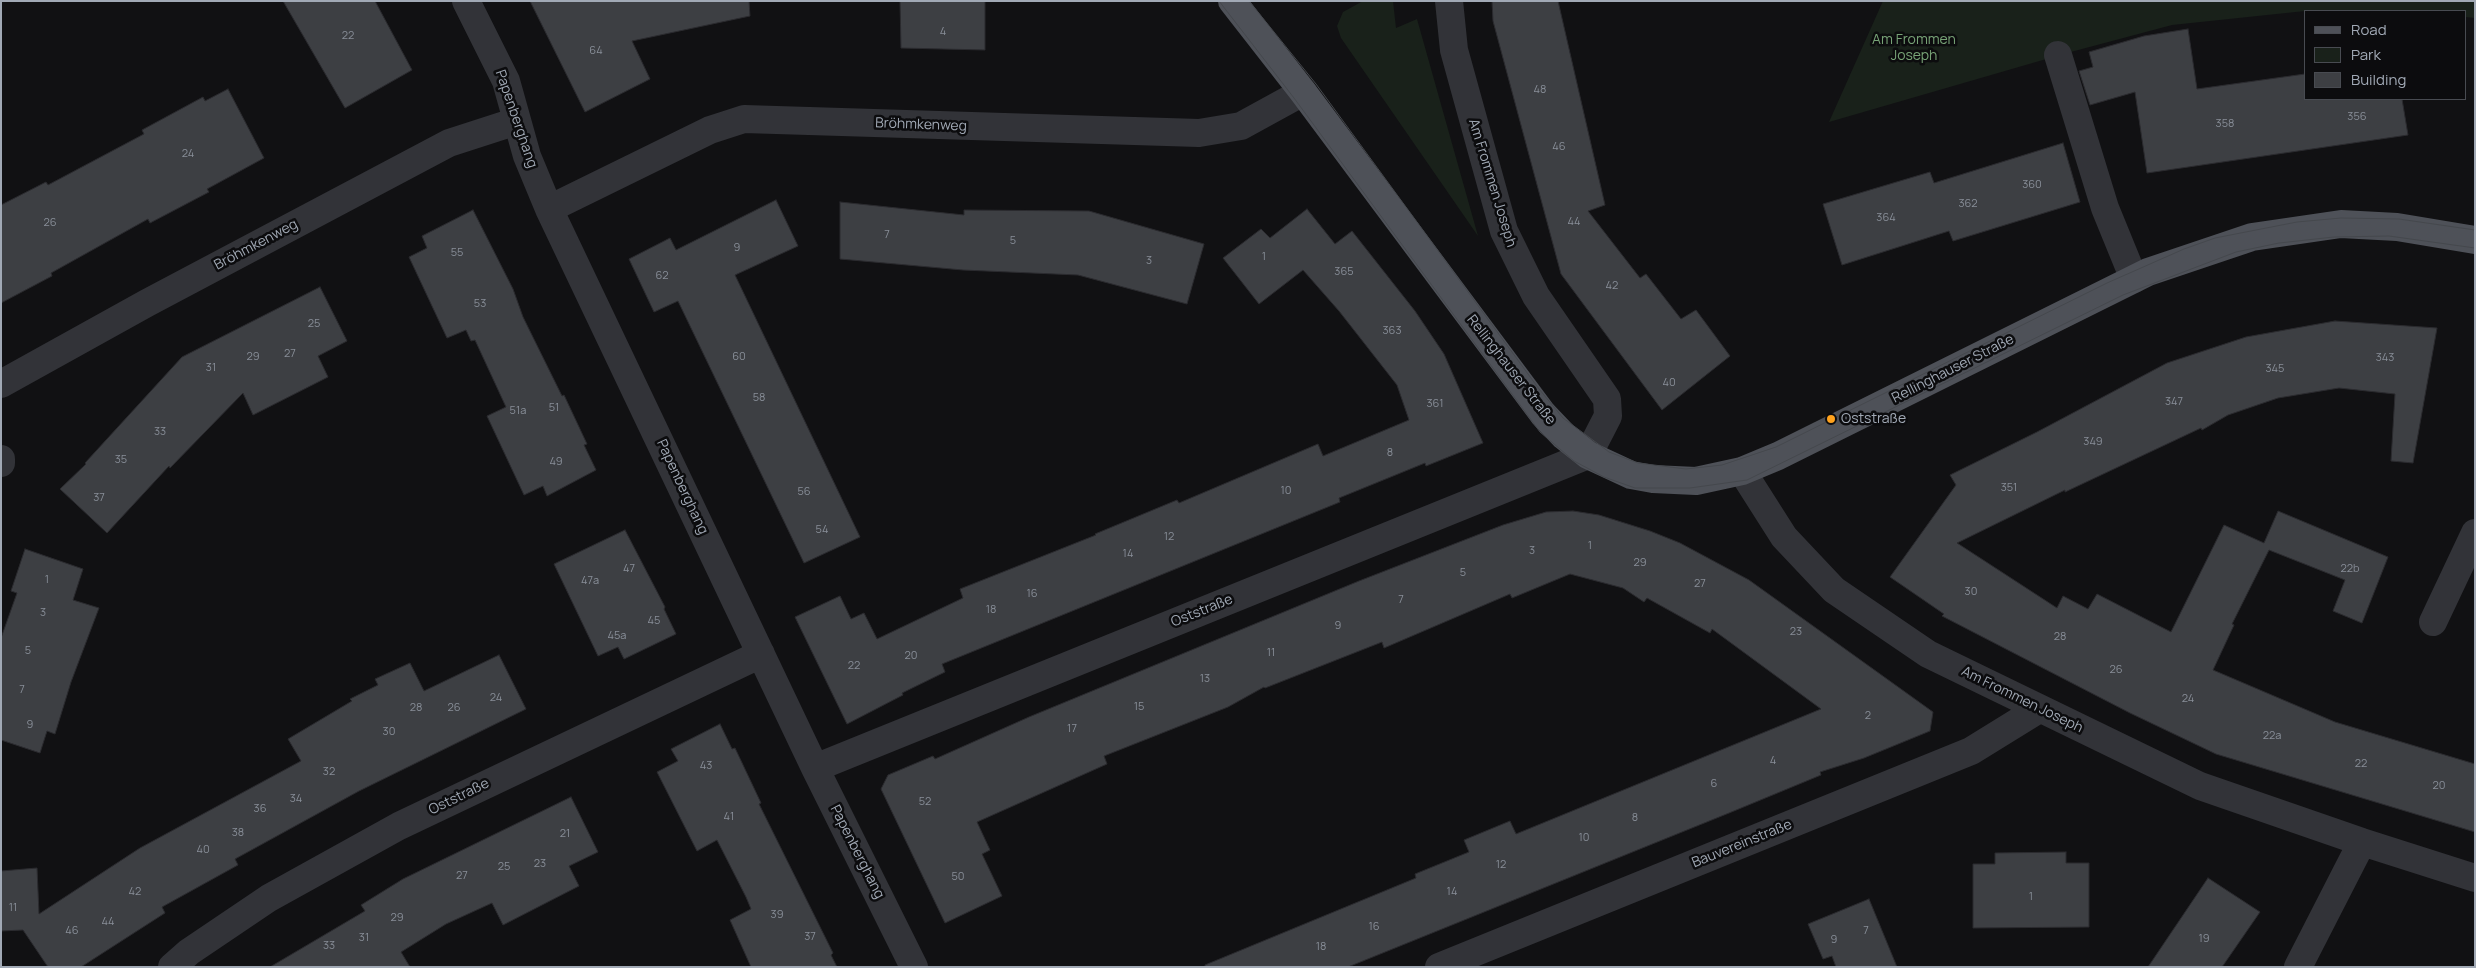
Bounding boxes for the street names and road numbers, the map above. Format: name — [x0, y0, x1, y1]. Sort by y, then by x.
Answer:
street label: Papenberghang — [491, 68, 541, 170]
street label: Bröhmkenweg — [875, 115, 967, 135]
street label: Am Frommen Joseph — [1464, 117, 1520, 249]
street label: Bröhmkenweg — [211, 216, 301, 274]
street label: Rellinghauser Straße — [1463, 312, 1559, 428]
street label: Rellinghauser Straße — [1889, 331, 2017, 407]
street label: Papenberghang — [653, 437, 711, 537]
street label: Oststraße — [1169, 591, 1235, 631]
street label: Am Frommen Joseph — [1958, 663, 2086, 737]
street label: Oststraße — [426, 775, 492, 819]
street label: Papenberghang — [826, 802, 888, 902]
street label: Bauvereinstraße — [1690, 816, 1794, 872]

